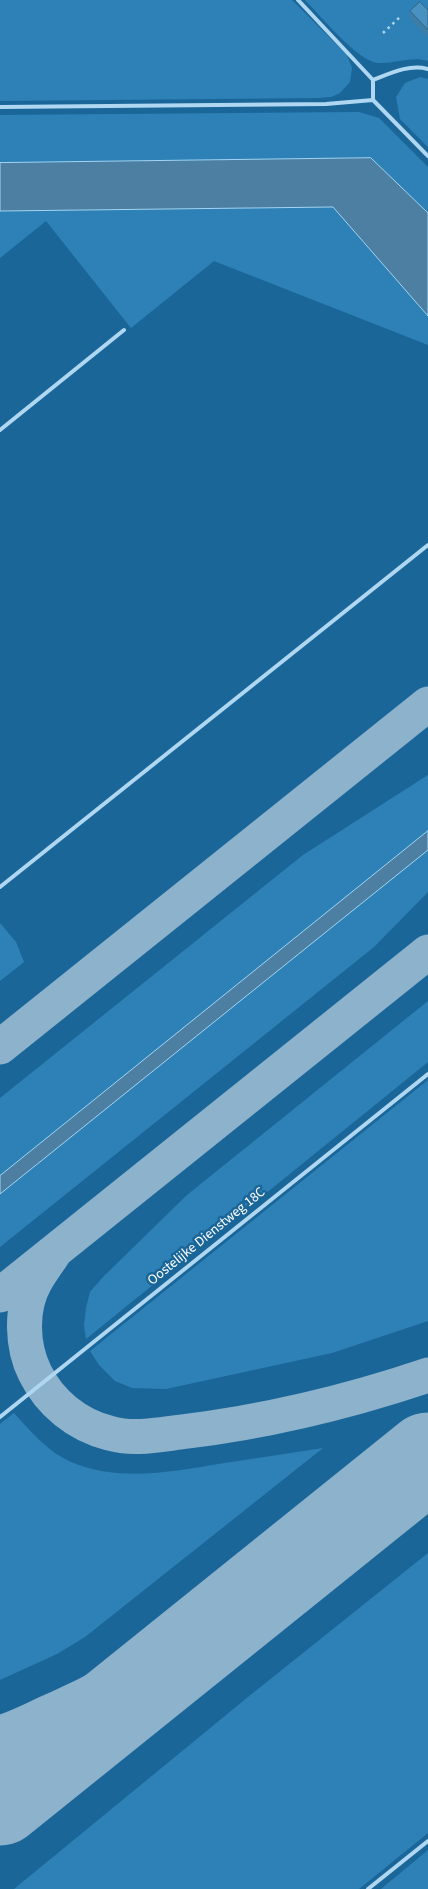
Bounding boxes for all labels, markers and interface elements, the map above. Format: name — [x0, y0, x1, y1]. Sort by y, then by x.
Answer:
street label: Oostelijke Dienstweg 18C — [145, 1184, 269, 1290]

